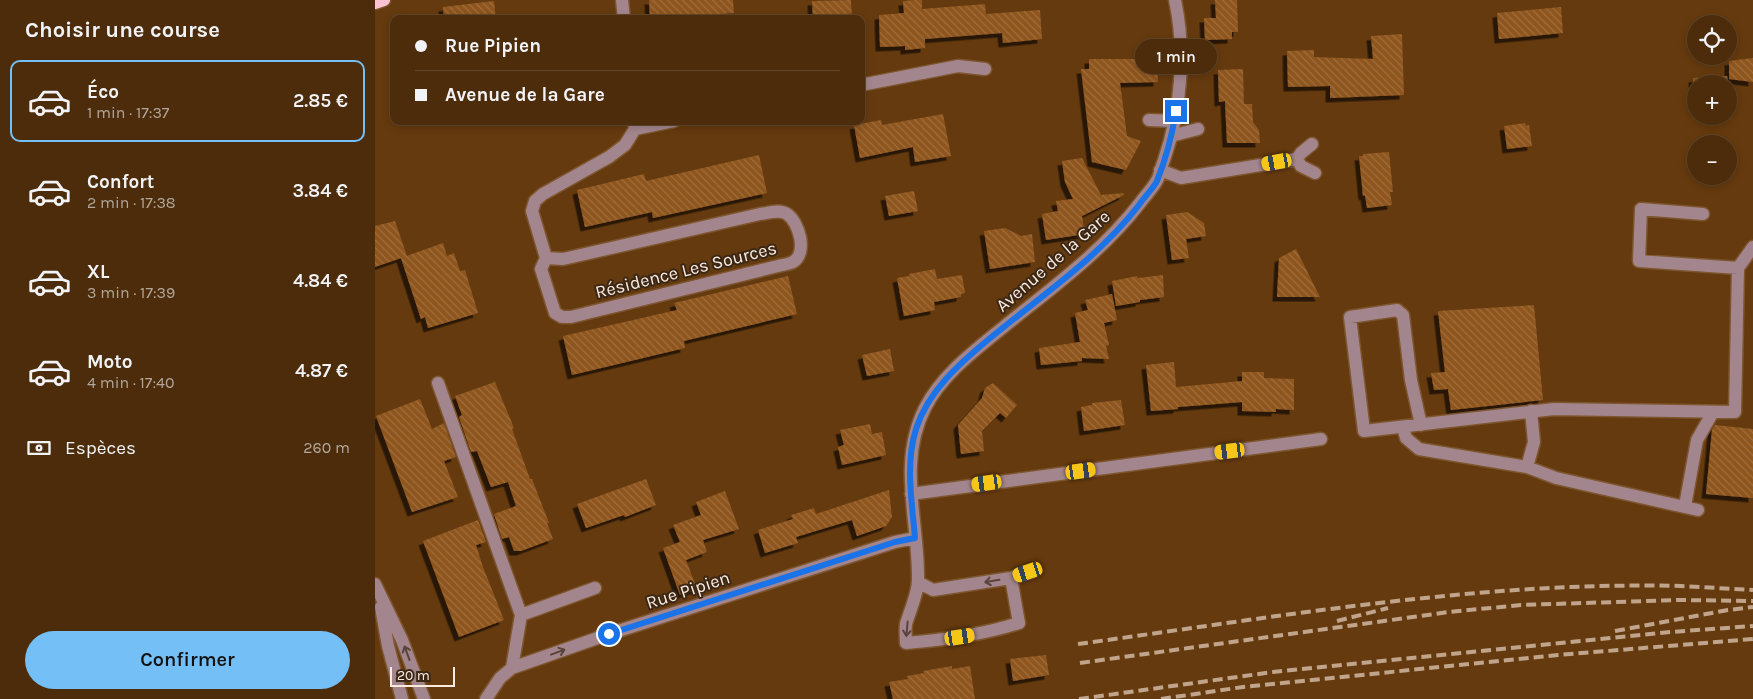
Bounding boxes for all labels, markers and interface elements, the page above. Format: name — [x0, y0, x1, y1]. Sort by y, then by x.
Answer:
map controls — [1687, 15, 1737, 185]
button: locate — [1687, 15, 1737, 65]
text: Choisir une course — [25, 17, 220, 43]
text: Rue Pipien — [445, 35, 541, 57]
callout: 1 min — [1135, 38, 1217, 74]
text: 1 min — [1156, 47, 1196, 66]
button: + — [1687, 75, 1737, 125]
icon: car — [27, 79, 72, 124]
text: Éco — [87, 81, 119, 103]
text: Avenue de la Gare — [445, 84, 605, 106]
text: 2.85 € — [293, 90, 348, 112]
route end — [1165, 100, 1187, 122]
text: 1 min · 17:37 — [87, 103, 169, 122]
button: − — [1687, 135, 1737, 185]
car — [1260, 152, 1293, 172]
icon: car — [27, 169, 72, 214]
text: Confort — [87, 171, 154, 193]
text: 3.84 € — [293, 180, 348, 202]
text: 2 min · 17:38 — [87, 193, 176, 212]
street label: Avenue de la Gare — [991, 205, 1115, 317]
street label: Résidence Les Sources — [593, 237, 779, 303]
icon: car — [27, 259, 72, 304]
text: XL — [87, 261, 109, 283]
text: 4.84 € — [293, 270, 348, 292]
text: 3 min · 17:39 — [87, 283, 175, 302]
icon: car — [27, 349, 72, 394]
text: Moto — [87, 351, 133, 373]
text: 4.87 € — [295, 360, 348, 382]
text: 4 min · 17:40 — [87, 373, 175, 392]
icon: cash — [25, 434, 53, 462]
text: Espèces — [65, 437, 136, 459]
text: 260 m — [303, 438, 350, 457]
car — [1214, 442, 1245, 460]
car — [1065, 461, 1096, 481]
car — [971, 473, 1002, 493]
car — [1011, 560, 1044, 584]
street label: Rue Pipien — [643, 566, 733, 614]
one-way arrow — [984, 576, 1000, 586]
one-way arrow — [902, 620, 911, 636]
route start — [598, 623, 620, 645]
car — [944, 627, 975, 647]
button: Confirmer — [25, 631, 350, 689]
one-way arrow — [402, 646, 411, 661]
one-way arrow — [550, 647, 565, 656]
scale bar — [390, 664, 455, 687]
text: 20 m — [397, 667, 430, 684]

